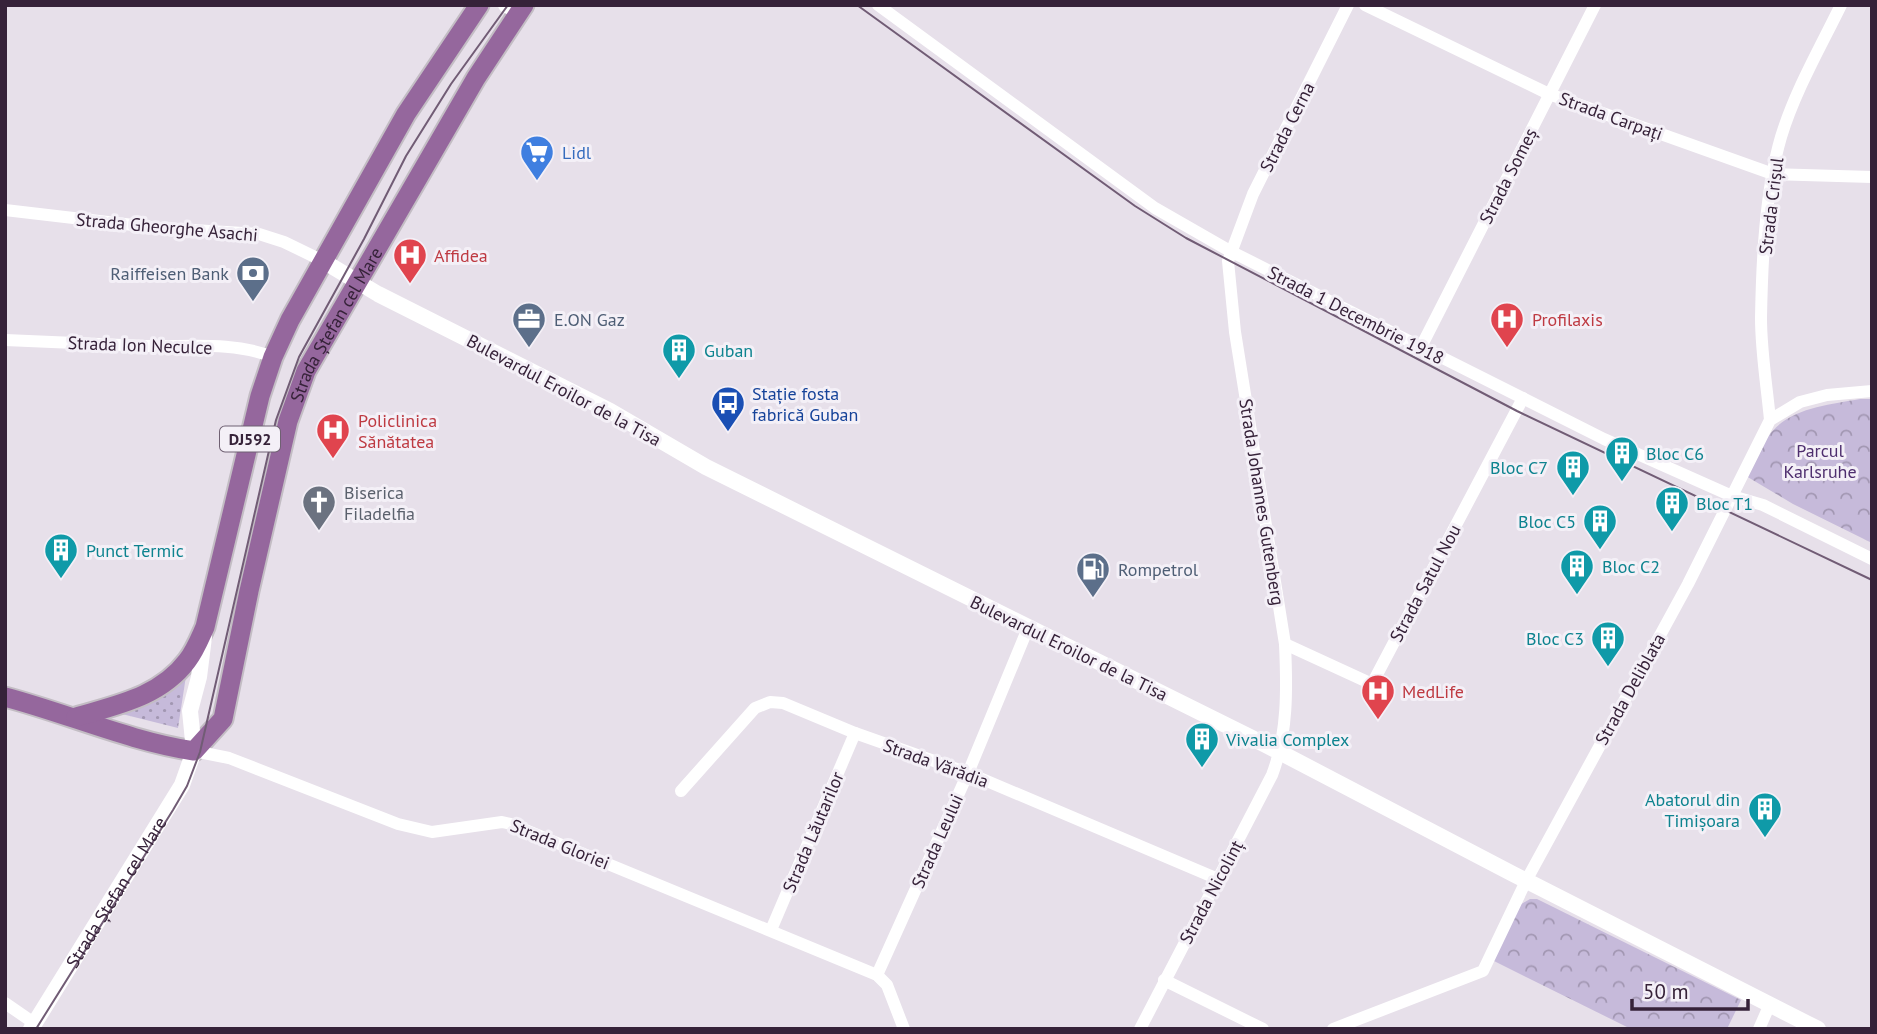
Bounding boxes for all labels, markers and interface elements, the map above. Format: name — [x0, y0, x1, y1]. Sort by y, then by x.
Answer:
street label: Strada Cerna — [1255, 78, 1319, 176]
street label: Strada Carpați — [1556, 87, 1666, 145]
street label: Strada Someș — [1474, 124, 1542, 228]
supermarket icon: Lidl — [518, 133, 556, 182]
place label: Lidl — [562, 141, 592, 164]
street label: Strada Crișul — [1754, 155, 1788, 256]
street label: Strada Gheorghe Asachi — [75, 208, 259, 246]
hospital icon: Affidea — [391, 236, 429, 285]
street label: Strada Ștefan cel Mare — [284, 243, 387, 405]
place label: Affidea — [434, 244, 488, 267]
bank icon: Raiffeisen Bank — [234, 254, 272, 303]
street label: Strada 1 Decembrie 1918 — [1264, 261, 1448, 369]
place label: Raiffeisen Bank — [110, 262, 229, 285]
office icon: E.ON Gaz — [510, 300, 548, 349]
hospital icon: Profilaxis — [1488, 300, 1526, 349]
place label: E.ON Gaz — [554, 308, 625, 331]
place label: Profilaxis — [1532, 308, 1603, 331]
street label: Bulevardul Eroilor de la Tisa — [463, 329, 665, 451]
street label: Strada Ion Neculce — [67, 331, 213, 359]
building icon: Guban — [660, 331, 698, 380]
place label: Guban — [704, 339, 753, 362]
place label: Stație fosta fabrică Guban — [752, 382, 858, 426]
bus stop icon: Stație fosta fabrică Guban — [709, 384, 747, 433]
street label: Strada Johannes Gutenberg — [1234, 397, 1290, 607]
place label: Policlinica Sănătatea — [358, 409, 437, 453]
hospital icon: Policlinica Sănătatea — [314, 411, 352, 460]
road number: DJ592 — [220, 426, 280, 452]
building icon: Bloc C6 — [1603, 434, 1641, 483]
park label: Parcul Karlsruhe — [1783, 439, 1857, 483]
place label: Bloc C6 — [1646, 442, 1704, 465]
building icon: Bloc C7 — [1554, 448, 1592, 497]
place label: Bloc C7 — [1490, 456, 1548, 479]
place label: Biserica Filadelfia — [344, 481, 415, 525]
church icon: Biserica Filadelfia — [300, 483, 338, 532]
building icon: Bloc T1 — [1653, 484, 1691, 533]
place label: Bloc T1 — [1696, 492, 1753, 515]
building icon: Bloc C5 — [1581, 502, 1619, 551]
place label: Bloc C5 — [1518, 510, 1576, 533]
street label: Strada Satul Nou — [1384, 520, 1466, 646]
building icon: Punct Termic — [42, 531, 80, 580]
place label: Punct Termic — [86, 539, 184, 562]
building icon: Bloc C2 — [1558, 547, 1596, 596]
fuel station icon: Rompetrol — [1074, 550, 1112, 599]
place label: Bloc C2 — [1602, 555, 1660, 578]
place label: Rompetrol — [1118, 558, 1199, 581]
street label: Bulevardul Eroilor de la Tisa — [967, 590, 1171, 706]
building icon: Bloc C3 — [1589, 619, 1627, 668]
place label: Bloc C3 — [1526, 627, 1584, 650]
street label: Strada Deliblata — [1590, 629, 1670, 749]
hospital icon: MedLife — [1359, 672, 1397, 721]
place label: MedLife — [1402, 680, 1464, 703]
building icon: Vivalia Complex — [1183, 720, 1221, 769]
place label: Vivalia Complex — [1225, 728, 1349, 751]
street label: Strada Vărădia — [880, 733, 992, 793]
street label: Strada Lăutarilor — [777, 768, 849, 896]
place label: Abatorul din Timișoara — [1645, 788, 1740, 832]
street label: Strada Leului — [906, 790, 968, 892]
building icon: Abatorul din Timișoara — [1746, 790, 1784, 839]
street label: Strada Ștefan cel Mare — [60, 812, 171, 972]
street label: Strada Gloriei — [507, 814, 613, 874]
street label: Strada Nicolinț — [1174, 836, 1248, 948]
scale bar — [1632, 968, 1748, 1012]
text: 50 m — [1643, 978, 1689, 1005]

